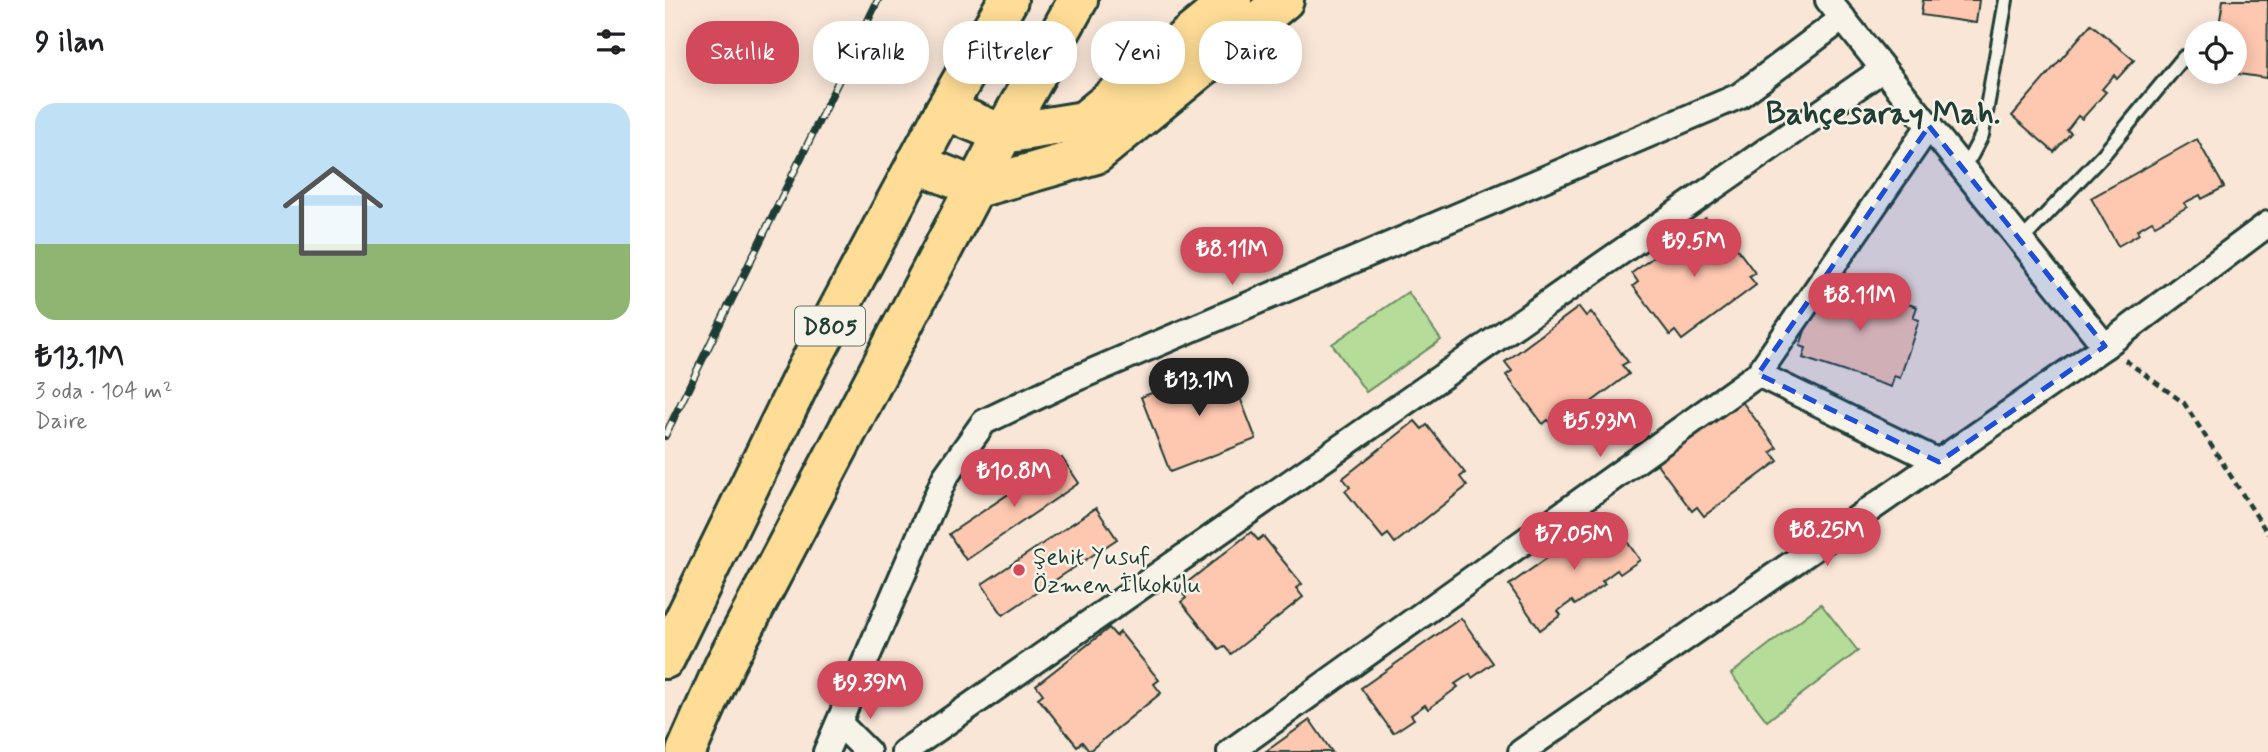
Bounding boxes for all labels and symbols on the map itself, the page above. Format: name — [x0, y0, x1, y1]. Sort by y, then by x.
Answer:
district label: Bahçesaray Mah. — [1766, 93, 2000, 135]
pin: ₺9.5M — [1645, 219, 1743, 279]
pin: ₺8.11M — [1175, 228, 1289, 287]
pin: ₺8.11M — [1803, 274, 1917, 333]
road number: D805 — [795, 306, 865, 346]
pin: ₺13.1M — [1142, 358, 1256, 418]
pin: ₺5.93M — [1543, 400, 1657, 459]
pin: ₺10.8M — [957, 449, 1071, 509]
pin: ₺8.25M — [1770, 508, 1884, 568]
pin: ₺7.05M — [1517, 512, 1631, 572]
place label: Şehit Yusuf Özmen İlkokulu — [1033, 542, 1201, 601]
marker: Şehit Yusuf Özmen İlkokulu — [1011, 562, 1027, 578]
pin: ₺9.39M — [813, 662, 927, 721]

